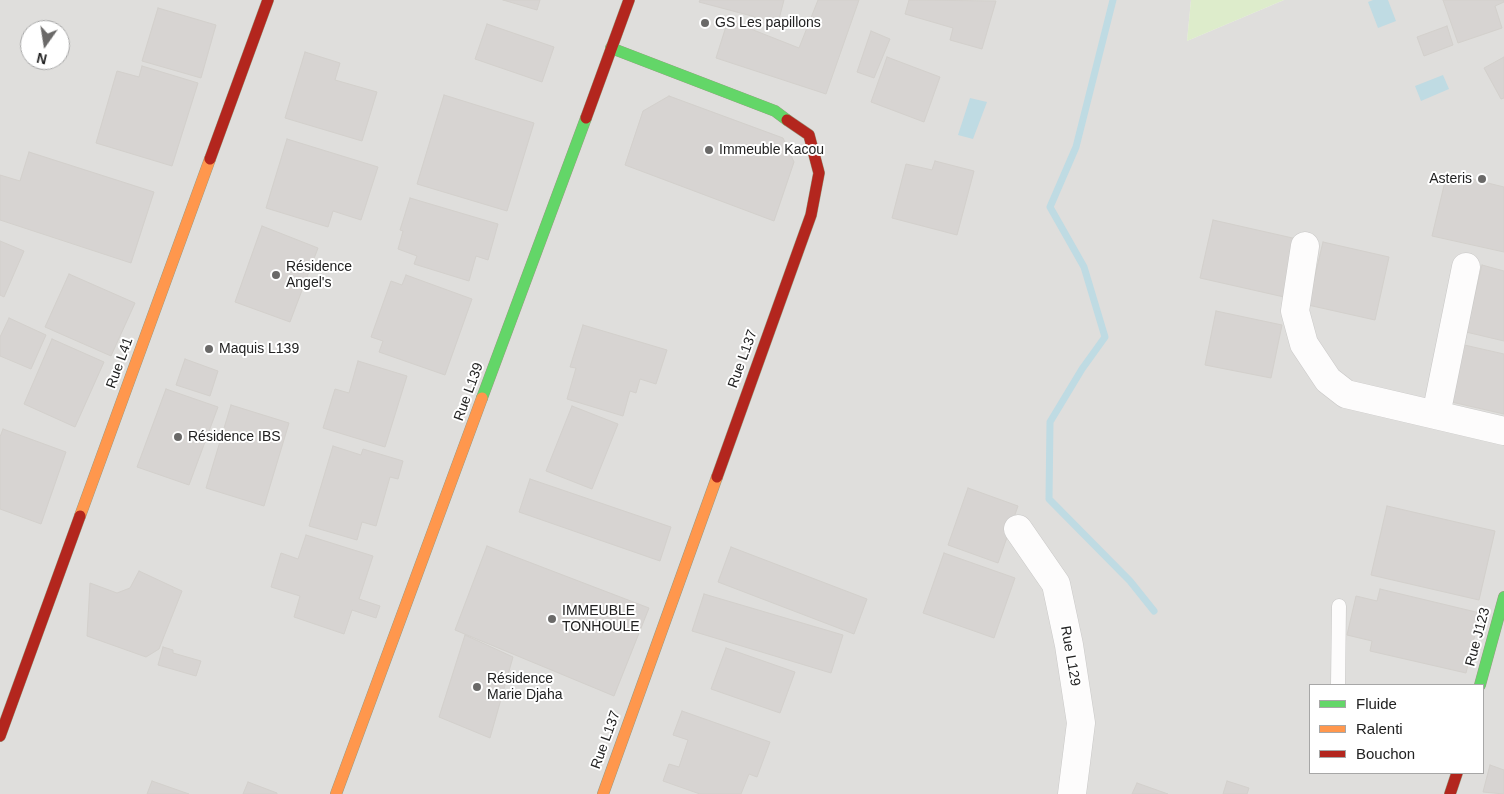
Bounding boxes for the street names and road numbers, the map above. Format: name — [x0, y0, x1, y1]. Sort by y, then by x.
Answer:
street label: Rue L137 — [725, 328, 761, 390]
street label: Rue L41 — [103, 335, 137, 391]
street label: Rue L139 — [451, 361, 487, 423]
street label: Rue J123 — [1462, 606, 1494, 668]
street label: Rue L129 — [1056, 625, 1084, 687]
street label: Rue L137 — [588, 709, 624, 771]

